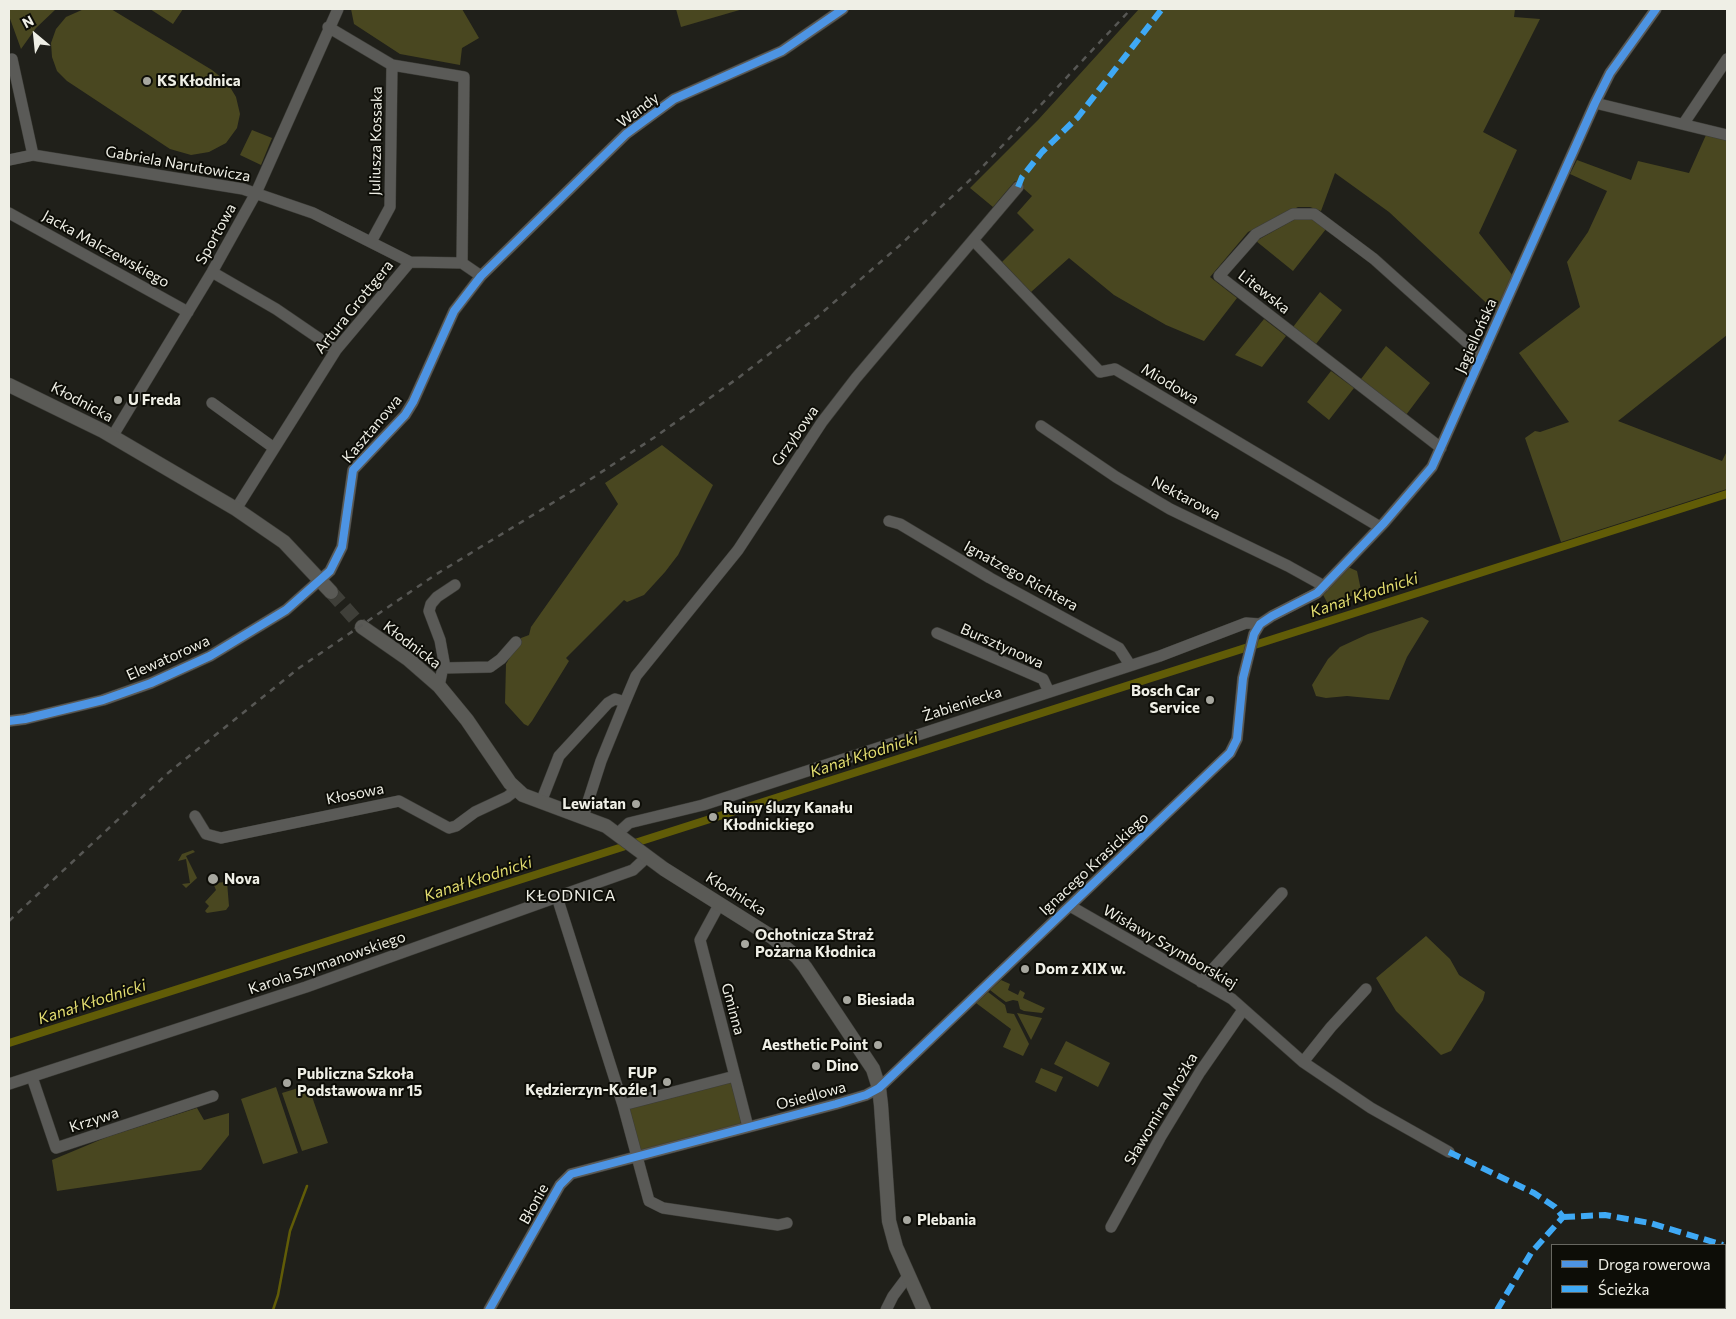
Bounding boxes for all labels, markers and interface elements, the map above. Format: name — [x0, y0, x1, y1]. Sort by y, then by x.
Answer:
north arrow — [10, 10, 60, 60]
text: N — [19, 11, 36, 31]
place label: KS Kłodnica — [157, 72, 241, 90]
marker: KS Kłodnica — [141, 75, 153, 87]
street label: Juliusza Kossaka — [366, 86, 386, 196]
street label: Wandy — [614, 89, 662, 131]
street label: Gabriela Narutowicza — [104, 142, 252, 186]
street label: Sportowa — [192, 200, 240, 268]
street label: Jacka Malczewskiego — [39, 207, 173, 291]
street label: Artura Grottgera — [311, 257, 397, 357]
street label: Litewska — [1234, 266, 1294, 318]
street label: Jagiellońska — [1451, 296, 1501, 376]
street label: Miodowa — [1138, 360, 1202, 408]
street label: Kłodnicka — [48, 378, 116, 426]
place label: U Freda — [128, 391, 181, 409]
street label: Kasztanowa — [338, 391, 406, 467]
marker: U Freda — [112, 394, 124, 406]
street label: Grzybowa — [768, 402, 822, 470]
street label: Nektarowa — [1148, 472, 1224, 524]
street label: Ignatzego Richtera — [961, 537, 1081, 615]
water label: Kanał Kłodnicki — [1307, 568, 1421, 622]
street label: Kłodnicka — [379, 617, 445, 673]
street label: Bursztynowa — [958, 620, 1046, 672]
street label: Elewatorowa — [124, 632, 212, 684]
place label: Bosch Car Service — [1131, 682, 1200, 717]
street label: Żabieniecka — [920, 683, 1004, 725]
marker: Bosch Car Service — [1204, 694, 1216, 706]
water label: Kanał Kłodnicki — [807, 728, 921, 782]
street label: Kłosowa — [325, 780, 385, 808]
place label: Lewiatan — [562, 795, 626, 813]
marker: Lewiatan — [630, 798, 642, 810]
place label: Ruiny śluzy Kanału Kłodnickiego — [723, 799, 853, 834]
street label: Ignacego Krasickiego — [1036, 809, 1152, 919]
marker: Ruiny śluzy Kanału Kłodnickiego — [707, 811, 719, 823]
water label: Kanał Kłodnicki — [421, 852, 535, 906]
street label: Kłodnicka — [702, 868, 770, 920]
place label: Nova — [224, 870, 260, 888]
marker: Nova — [206, 872, 220, 886]
district label: KŁODNICA — [524, 886, 618, 906]
street label: Wisławy Szymborskiej — [1100, 901, 1240, 993]
place label: Ochotnicza Straż Pożarna Kłodnica — [755, 926, 876, 961]
street label: Karola Szymanowskiego — [246, 928, 408, 998]
marker: Ochotnicza Straż Pożarna Kłodnica — [739, 938, 751, 950]
place label: Dom z XIX w. — [1035, 960, 1126, 978]
marker: Dom z XIX w. — [1019, 963, 1031, 975]
water label: Kanał Kłodnicki — [35, 975, 149, 1029]
street label: Gminna — [717, 981, 749, 1037]
place label: Biesiada — [857, 991, 915, 1009]
marker: Biesiada — [841, 994, 853, 1006]
place label: Aesthetic Point — [762, 1036, 868, 1054]
marker: Aesthetic Point — [872, 1039, 884, 1051]
street label: Sławomira Mrożka — [1120, 1050, 1202, 1168]
place label: Dino — [826, 1057, 859, 1075]
marker: Dino — [810, 1060, 822, 1072]
place label: FUP Kędzierzyn-Koźle 1 — [525, 1064, 657, 1099]
place label: Publiczna Szkoła Podstawowa nr 15 — [297, 1065, 422, 1100]
marker: FUP Kędzierzyn-Koźle 1 — [661, 1076, 673, 1088]
marker: Publiczna Szkoła Podstawowa nr 15 — [281, 1077, 293, 1089]
street label: Osiedlowa — [774, 1078, 848, 1114]
street label: Krzywa — [67, 1104, 121, 1136]
street label: Błonie — [516, 1181, 552, 1227]
place label: Plebania — [917, 1211, 976, 1229]
marker: Plebania — [901, 1214, 913, 1226]
legend — [1551, 1244, 1726, 1309]
text: Droga rowerowa — [1598, 1255, 1711, 1273]
text: Ścieżka — [1598, 1280, 1649, 1298]

